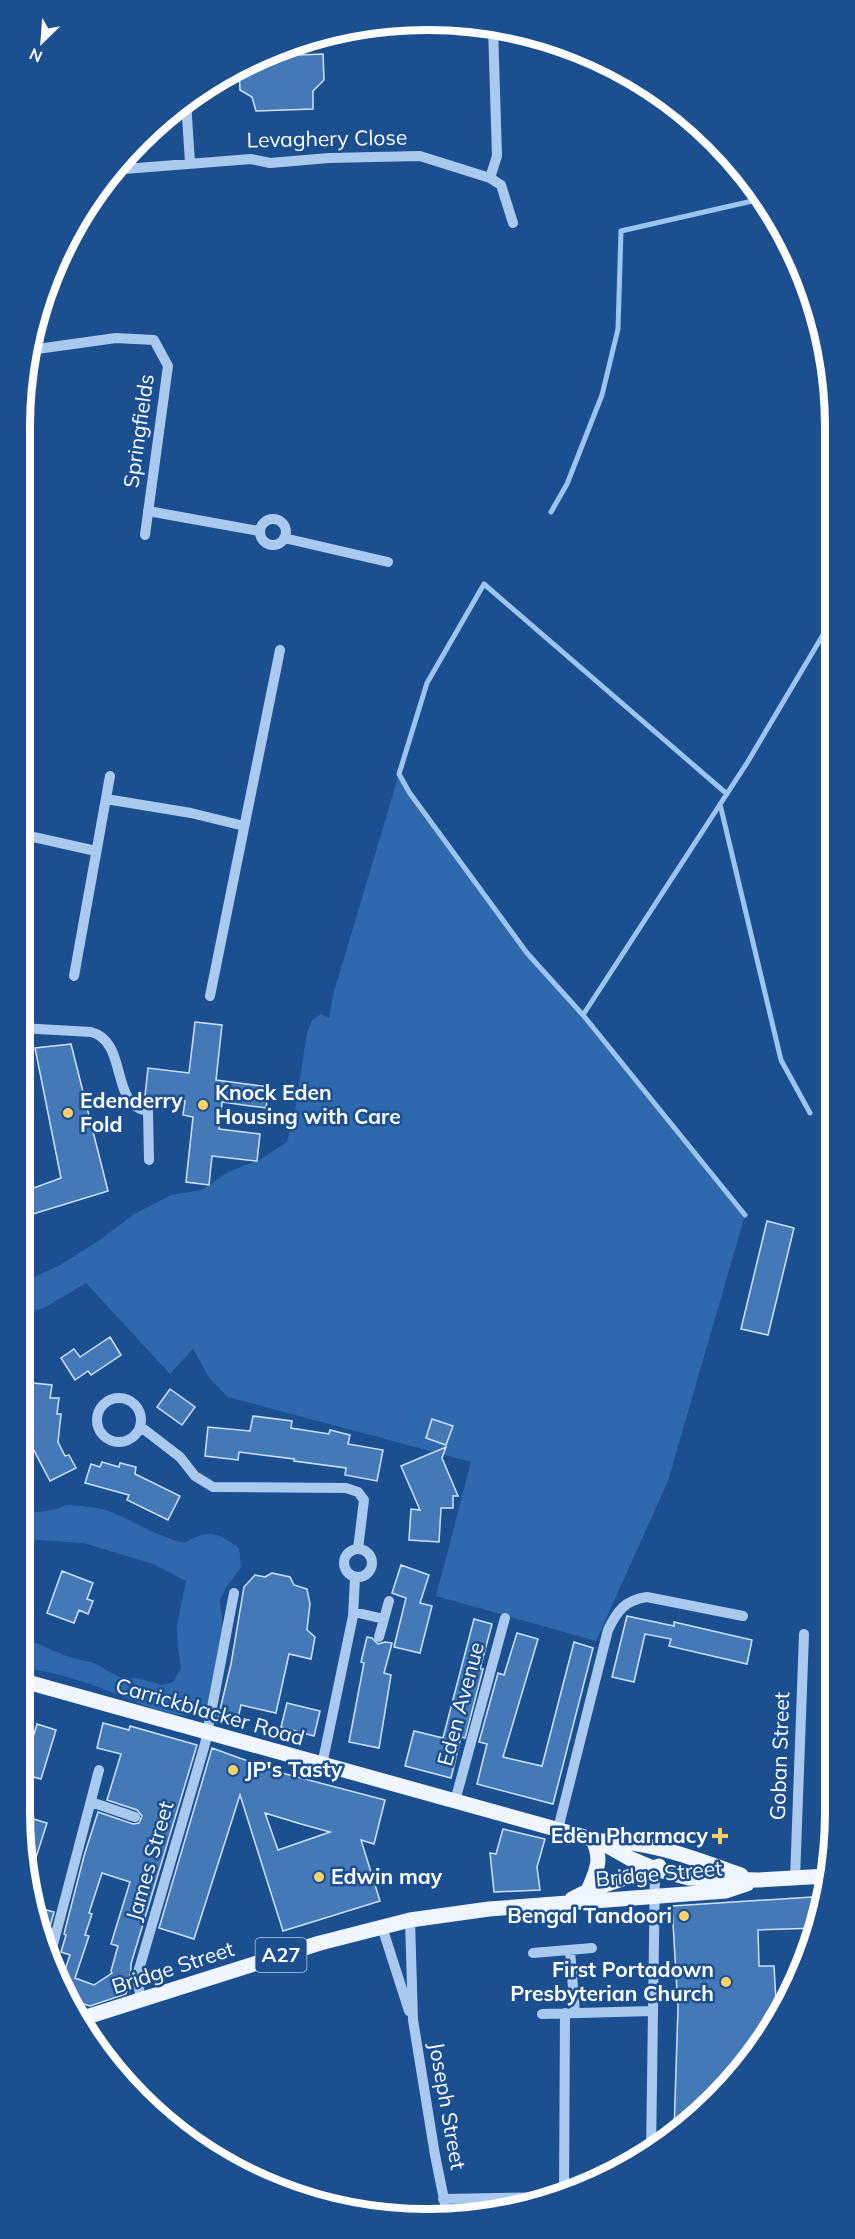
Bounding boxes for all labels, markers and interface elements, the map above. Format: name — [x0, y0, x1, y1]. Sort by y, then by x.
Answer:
north arrow — [12, 12, 72, 72]
text: N — [26, 44, 45, 67]
street label: Levaghery Close — [246, 124, 408, 152]
street label: Springfields — [117, 372, 159, 489]
place label: Knock Eden Housing with Care — [215, 1079, 401, 1129]
place label: Edenderry Fold — [80, 1087, 183, 1137]
marker: Knock Eden Housing with Care — [196, 1098, 210, 1112]
marker: Edenderry Fold — [61, 1106, 75, 1120]
street label: Eden Avenue — [431, 1639, 489, 1769]
street label: Carrickblacker Road — [113, 1672, 308, 1750]
street label: Goban Street — [764, 1691, 794, 1821]
place label: JP's Tasty — [245, 1756, 343, 1782]
marker: JP's Tasty — [226, 1763, 240, 1777]
street label: James Street — [120, 1798, 179, 1924]
place label: Eden Pharmacy — [551, 1822, 709, 1848]
marker: Eden Pharmacy — [713, 1829, 727, 1843]
street label: Bridge Street — [594, 1855, 723, 1891]
place label: Edwin may — [331, 1863, 443, 1889]
marker: Edwin may — [312, 1870, 326, 1884]
place label: Bengal Tandoori — [507, 1902, 672, 1928]
marker: Bengal Tandoori — [677, 1909, 691, 1923]
street label: Bridge Street — [108, 1935, 237, 1999]
road number: A27 — [256, 1938, 306, 1972]
place label: First Portadown Presbyterian Church — [510, 1956, 714, 2006]
marker: First Portadown Presbyterian Church — [719, 1975, 733, 1989]
street label: Joseph Street — [424, 2040, 472, 2172]

